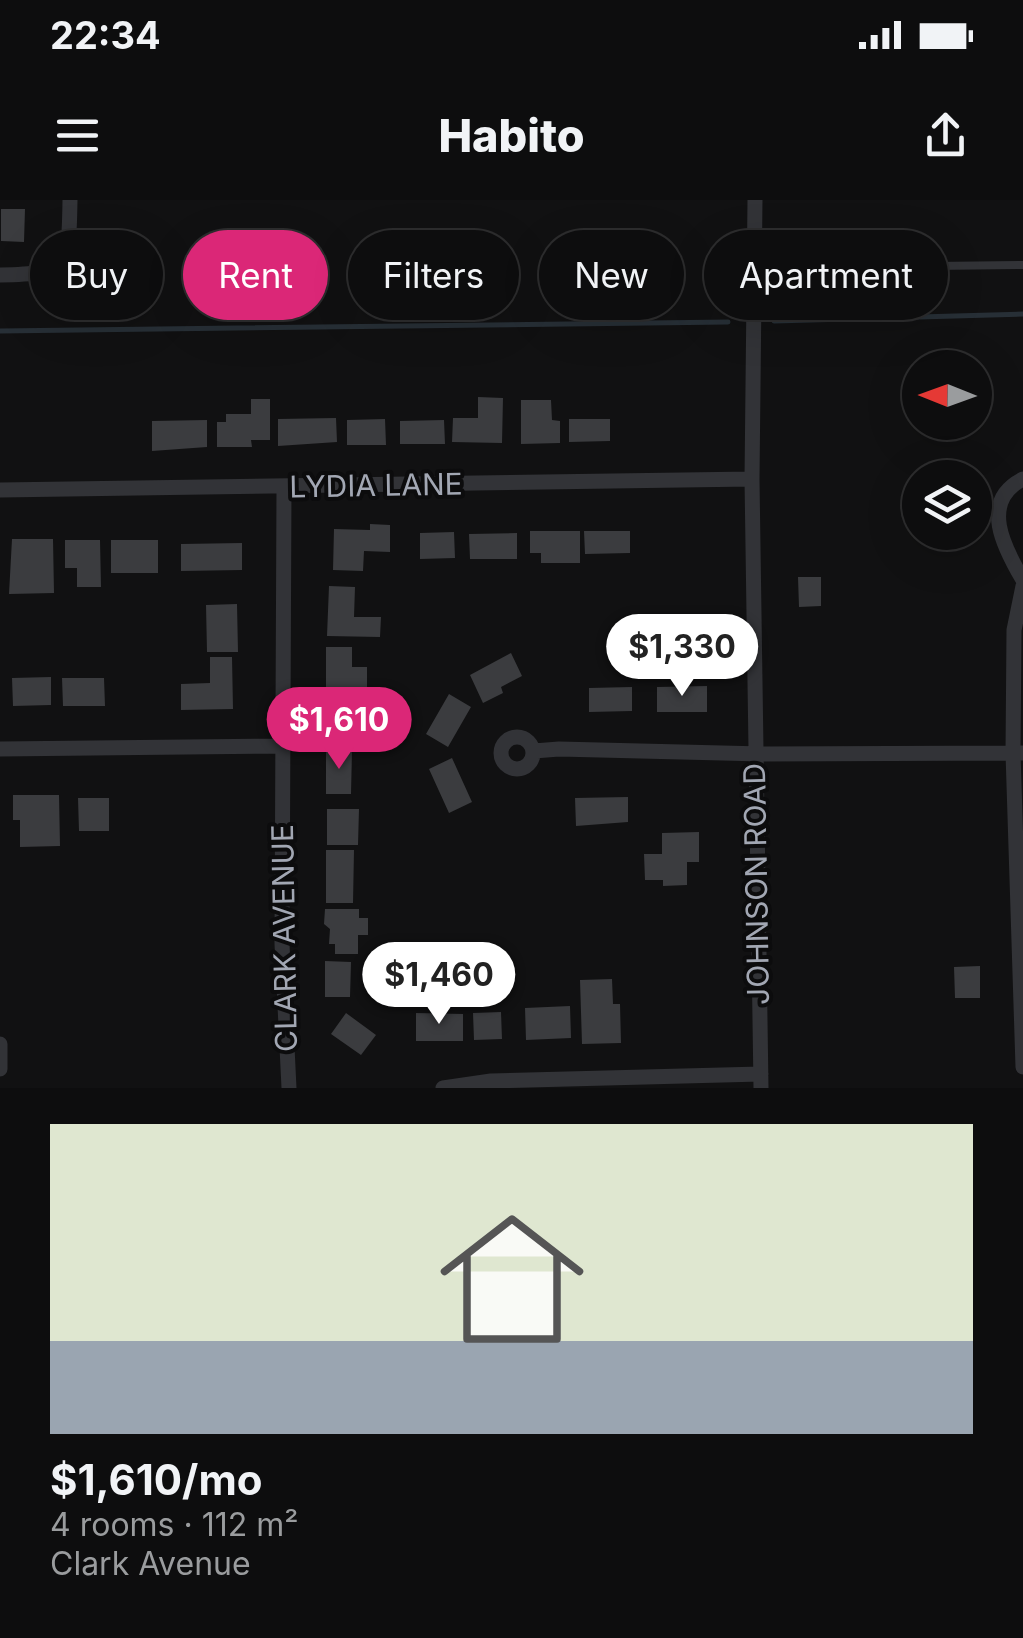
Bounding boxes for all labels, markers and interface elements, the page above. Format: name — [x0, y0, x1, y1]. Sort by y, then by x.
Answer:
text: 22:34 — [50, 12, 161, 58]
icon: menu — [50, 108, 105, 163]
text: Habito — [438, 108, 585, 163]
icon: share — [918, 108, 973, 163]
chip: Buy — [30, 230, 163, 320]
chip: Rent — [183, 230, 328, 320]
chip: Filters — [348, 230, 519, 320]
chip: New — [539, 230, 684, 320]
chip: Apartment — [704, 230, 948, 320]
north arrow — [902, 350, 992, 440]
map controls — [902, 350, 992, 550]
button: layers — [902, 460, 992, 550]
street label: LYDIA LANE — [289, 465, 463, 505]
pin: $1,330 — [601, 614, 763, 699]
text: $1,330 — [628, 627, 736, 666]
pin: $1,610 — [258, 687, 420, 772]
text: $1,610 — [289, 700, 389, 739]
street label: JOHNSON ROAD — [736, 763, 776, 1005]
street label: CLARK AVENUE — [264, 824, 304, 1052]
pin: $1,460 — [358, 942, 520, 1027]
text: $1,460 — [384, 955, 494, 994]
icon: home — [422, 1189, 602, 1369]
text: $1,610/mo — [50, 1454, 263, 1505]
text: 4 rooms · 112 m² — [50, 1505, 298, 1544]
text: Clark Avenue — [50, 1544, 251, 1583]

